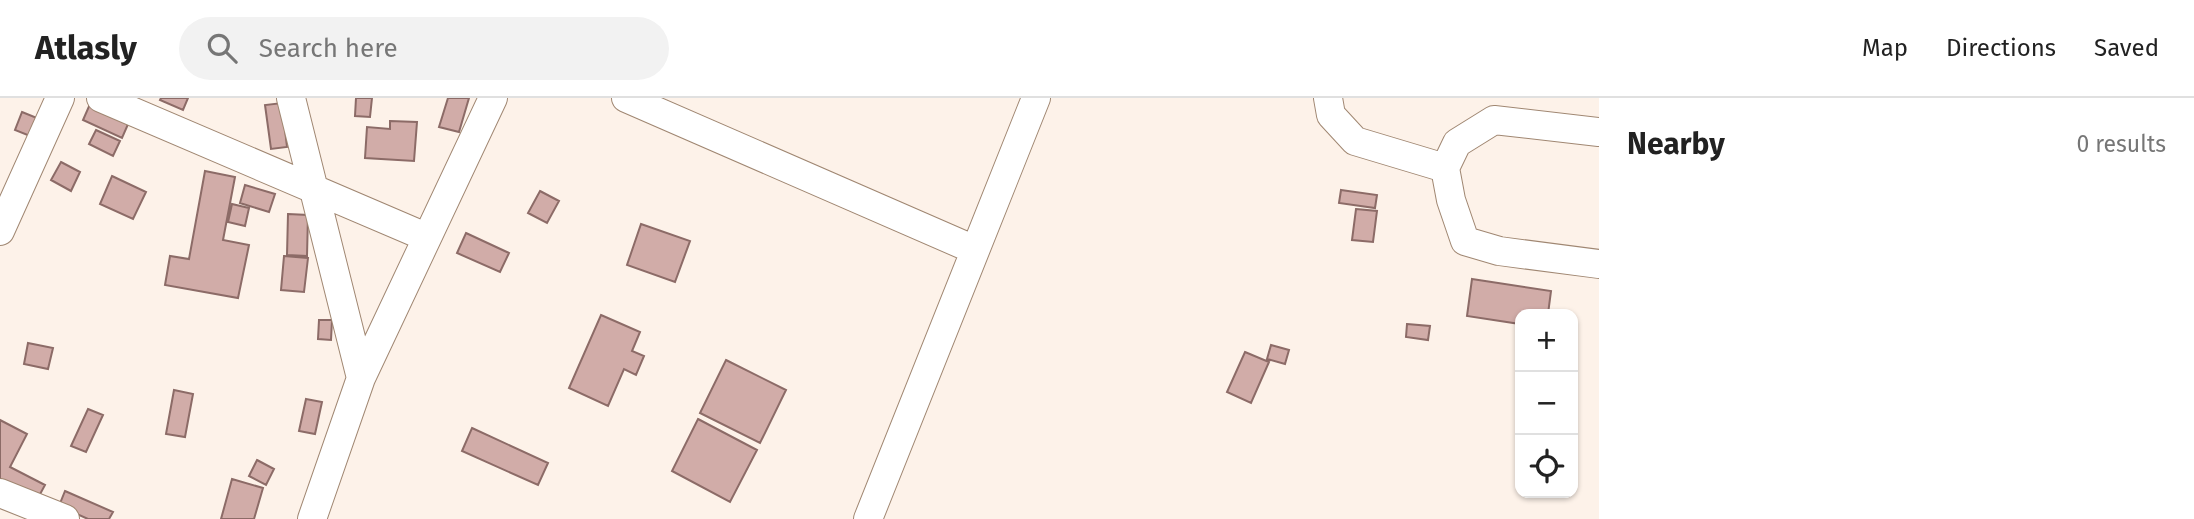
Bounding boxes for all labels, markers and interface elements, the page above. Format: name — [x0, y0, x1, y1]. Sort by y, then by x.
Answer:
search box — [179, 17, 669, 80]
text: Atlasly — [35, 28, 137, 68]
icon: search — [203, 29, 241, 67]
text: Search here — [259, 33, 398, 64]
text: Map — [1862, 34, 1908, 62]
text: Directions — [1946, 34, 2056, 62]
text: Saved — [2094, 34, 2159, 62]
text: Nearby — [1627, 126, 1725, 162]
text: 0 results — [2076, 130, 2166, 158]
map controls — [1515, 309, 1578, 498]
button: + — [1515, 309, 1578, 372]
button: − — [1515, 372, 1578, 435]
button: locate — [1515, 435, 1578, 498]

